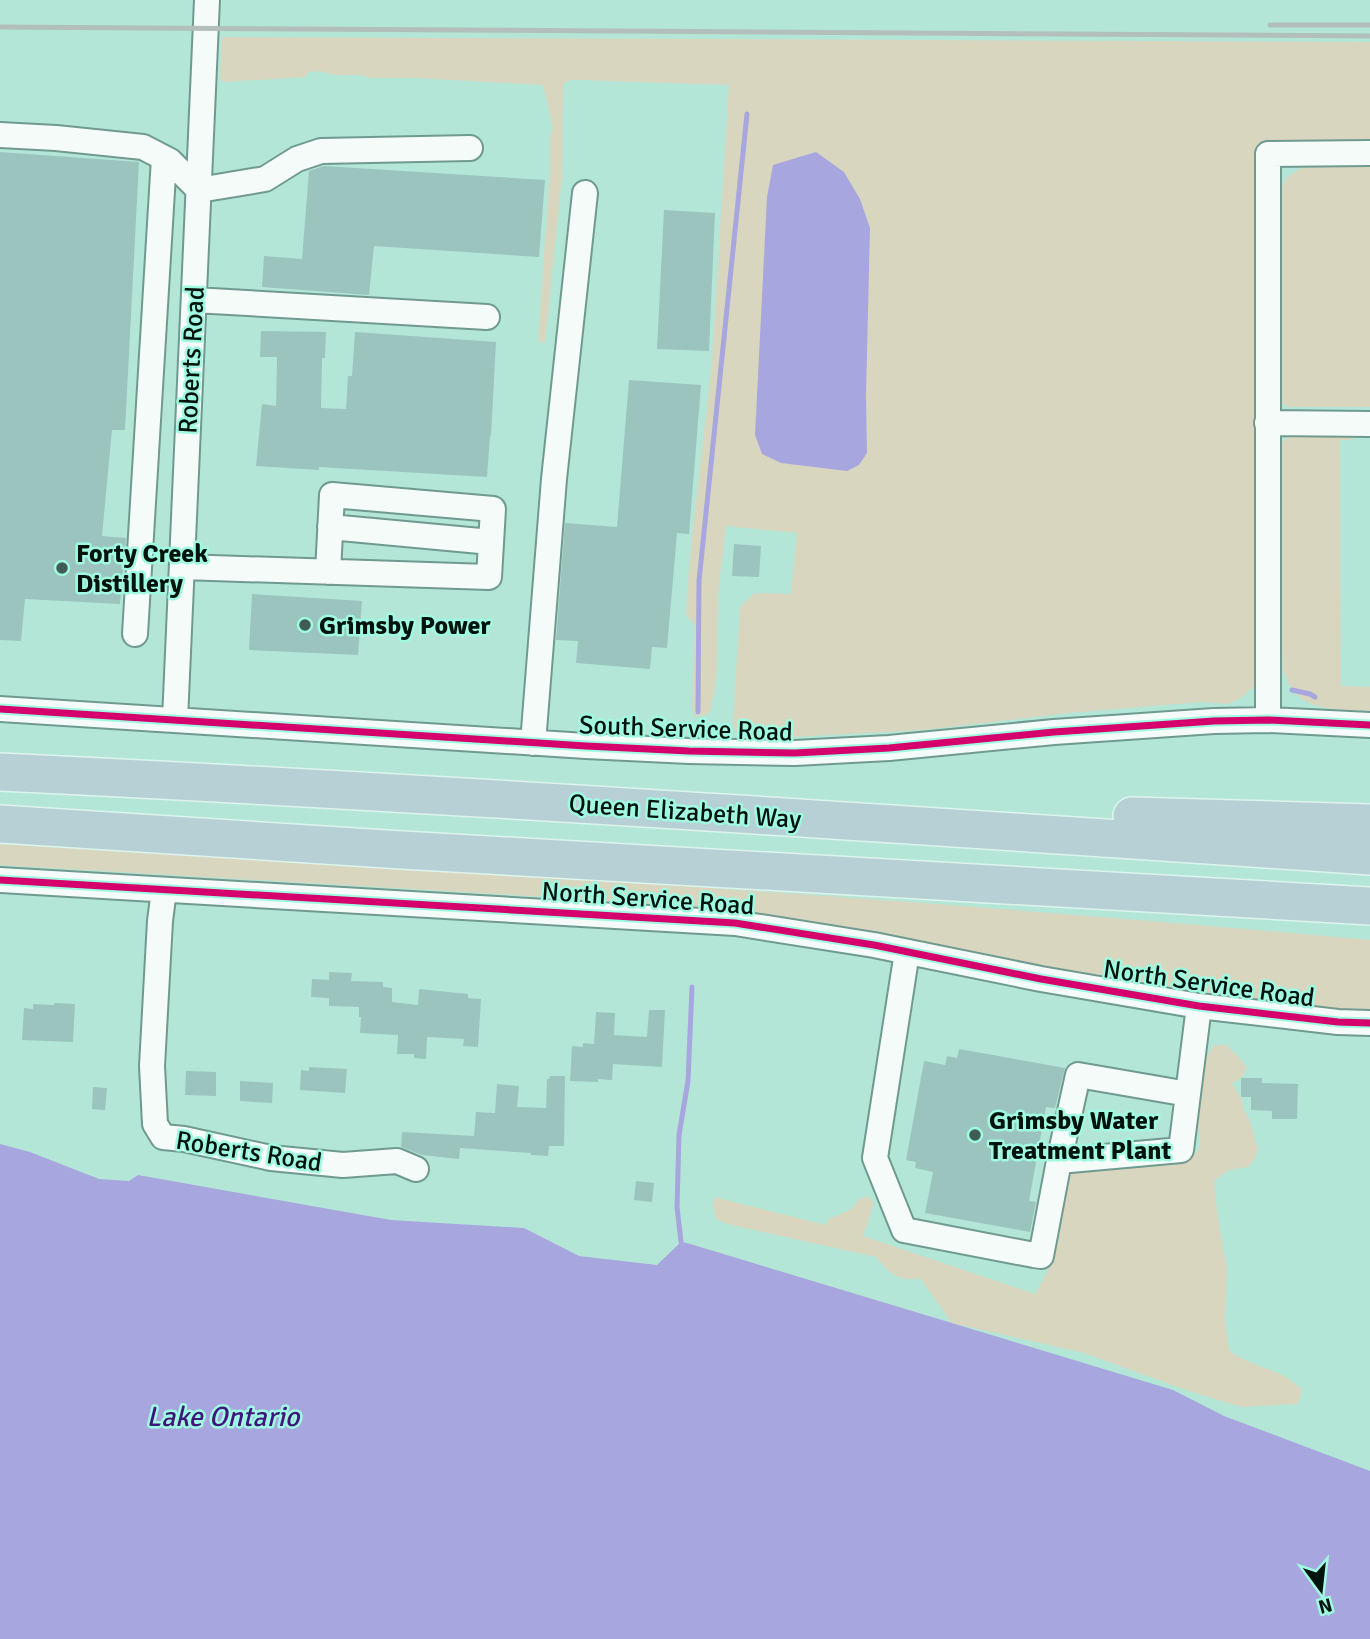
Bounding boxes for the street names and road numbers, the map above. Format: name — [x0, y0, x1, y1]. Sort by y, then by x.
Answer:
street label: Roberts Road — [172, 286, 212, 435]
street label: South Service Road — [578, 709, 793, 749]
street label: Queen Elizabeth Way — [568, 788, 802, 836]
street label: North Service Road — [541, 876, 755, 922]
street label: North Service Road — [1101, 953, 1317, 1015]
street label: Roberts Road — [174, 1125, 324, 1179]

